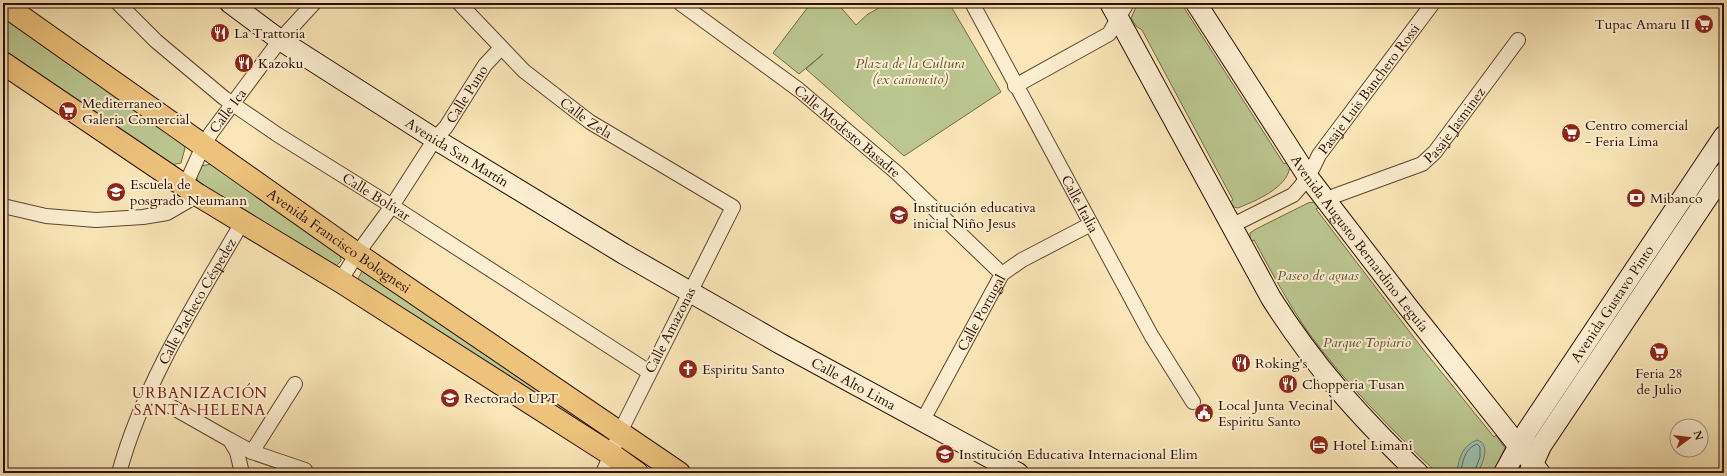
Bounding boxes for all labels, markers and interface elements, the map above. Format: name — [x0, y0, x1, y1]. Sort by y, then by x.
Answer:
supermarket icon: Tupac Amaru II — [1693, 13, 1715, 35]
place label: Tupac Amaru II — [1594, 15, 1690, 34]
street label: Pasaje Luis Banchero Rossi — [1314, 20, 1424, 158]
restaurant icon: La Trattoria — [209, 22, 231, 44]
place label: La Trattoria — [234, 24, 305, 43]
restaurant icon: Kazoku — [233, 52, 255, 74]
place label: Kazoku — [258, 54, 304, 73]
park label: Plaza de la Cultura (ex cañoncito) — [855, 54, 965, 89]
street label: Calle Puno — [442, 61, 493, 127]
street label: Calle Modesto Basadre — [790, 81, 905, 182]
street label: Pasaje Jasminez — [1420, 83, 1490, 168]
street label: Calle Ica — [205, 85, 251, 137]
street label: Calle Zela — [556, 93, 616, 143]
place label: Mediterraneo Galeria Comercial — [82, 94, 190, 129]
supermarket icon: Mediterraneo Galeria Comercial — [57, 100, 79, 122]
street label: Avenida San Martín — [402, 114, 512, 192]
place label: Centro comercial - Feria Lima — [1585, 116, 1689, 151]
supermarket icon: Centro comercial - Feria Lima — [1560, 122, 1582, 144]
street label: Avenida Augusto Bernardino Leguía — [1286, 151, 1433, 336]
street label: Calle Bolívar — [339, 168, 415, 226]
street label: Calle Italia — [1056, 172, 1103, 236]
place label: Escuela de posgrado Neumann — [130, 175, 247, 210]
school or university icon: Escuela de posgrado Neumann — [105, 181, 127, 203]
street label: Avenida Francisco Bolognesi — [263, 184, 415, 298]
bank icon: Mibanco — [1625, 187, 1647, 209]
place label: Mibanco — [1650, 189, 1703, 208]
place label: Institución educativa inicial Niño Jesus — [913, 198, 1036, 233]
school or university icon: Institución educativa inicial Niño Jesus — [888, 204, 910, 226]
street label: Calle Pacheco Céspedez — [154, 234, 241, 368]
street label: Avenida Gustavo Pinto — [1566, 241, 1659, 366]
park label: Paseo de aguas — [1277, 266, 1359, 285]
street label: Calle Portugal — [953, 271, 1010, 355]
street label: Calle Amazonas — [641, 284, 700, 377]
park label: Parque Topiario — [1323, 333, 1411, 352]
supermarket icon: Feria 28 de Julio — [1648, 341, 1670, 363]
restaurant icon: Roking's — [1230, 352, 1252, 374]
street label: Calle Alto Lima — [808, 353, 899, 415]
place label: Roking's — [1255, 354, 1308, 373]
church icon: Espiritu Santo — [677, 358, 699, 380]
place label: Espiritu Santo — [702, 360, 785, 379]
place label: Feria 28 de Julio — [1635, 364, 1683, 399]
restaurant icon: Chopperia Tusan — [1277, 373, 1299, 395]
place label: Chopperia Tusan — [1302, 375, 1405, 394]
district label: URBANIZACIÓN SANTA HELENA — [132, 383, 268, 420]
school or university icon: Rectorado UPT — [439, 387, 461, 409]
place label: Rectorado UPT — [464, 389, 558, 408]
place label: Local Junta Vecinal Espiritu Santo — [1218, 396, 1333, 431]
public building icon: Local Junta Vecinal Espiritu Santo — [1193, 402, 1215, 424]
north arrow — [1669, 418, 1709, 458]
text: N — [1690, 429, 1707, 443]
hotel icon: Hotel Limani — [1308, 434, 1330, 456]
place label: Hotel Limani — [1333, 436, 1413, 455]
school or university icon: Institución Educativa Internacional Elim — [934, 443, 956, 465]
place label: Institución Educativa Internacional Elim — [959, 445, 1198, 464]

